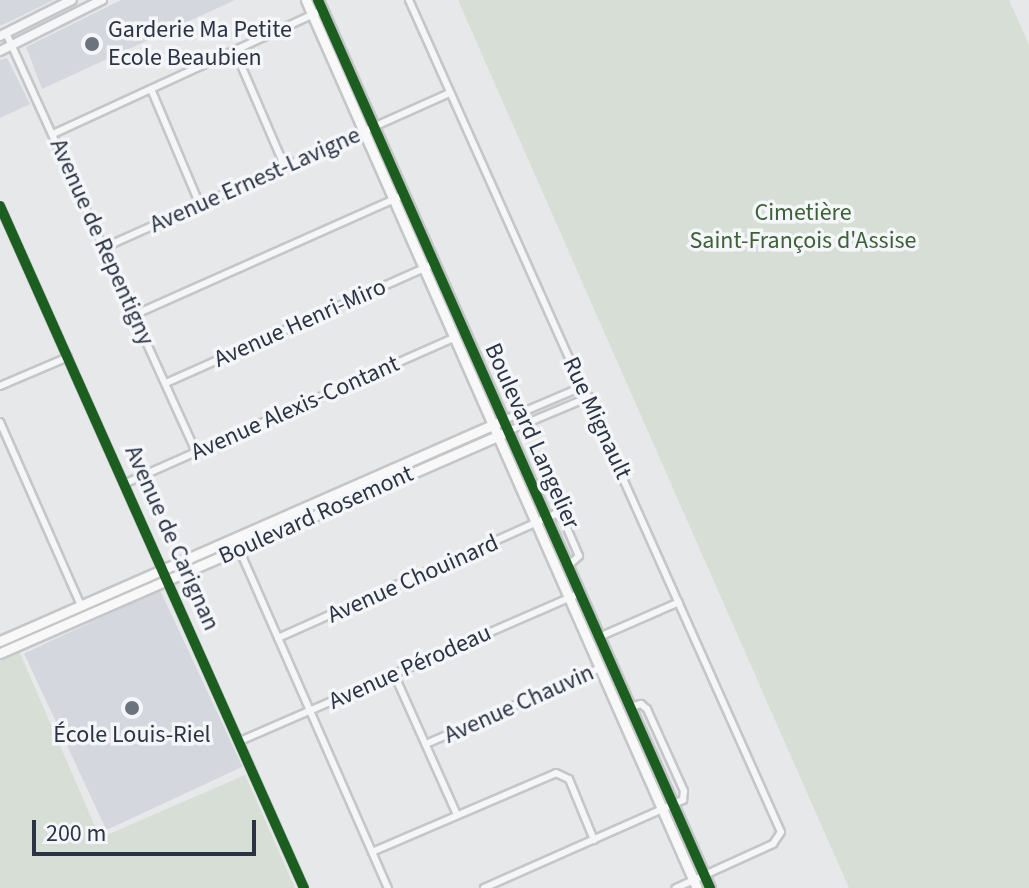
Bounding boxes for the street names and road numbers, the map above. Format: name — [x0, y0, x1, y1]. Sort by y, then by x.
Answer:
street label: Avenue Ernest-Lavigne — [145, 121, 365, 239]
street label: Avenue de Repentigny — [44, 134, 160, 350]
street label: Avenue Henri-Miro — [209, 272, 391, 374]
street label: Boulevard Langelier — [478, 339, 586, 533]
street label: Avenue Alexis-Contant — [186, 349, 404, 467]
street label: Rue Mignault — [556, 352, 638, 484]
street label: Avenue de Carignan — [118, 441, 226, 635]
street label: Boulevard Rosemont — [214, 459, 418, 571]
street label: Avenue Chouinard — [323, 528, 503, 630]
street label: Avenue Pérodeau — [324, 618, 496, 716]
street label: Avenue Chauvin — [440, 658, 598, 750]

